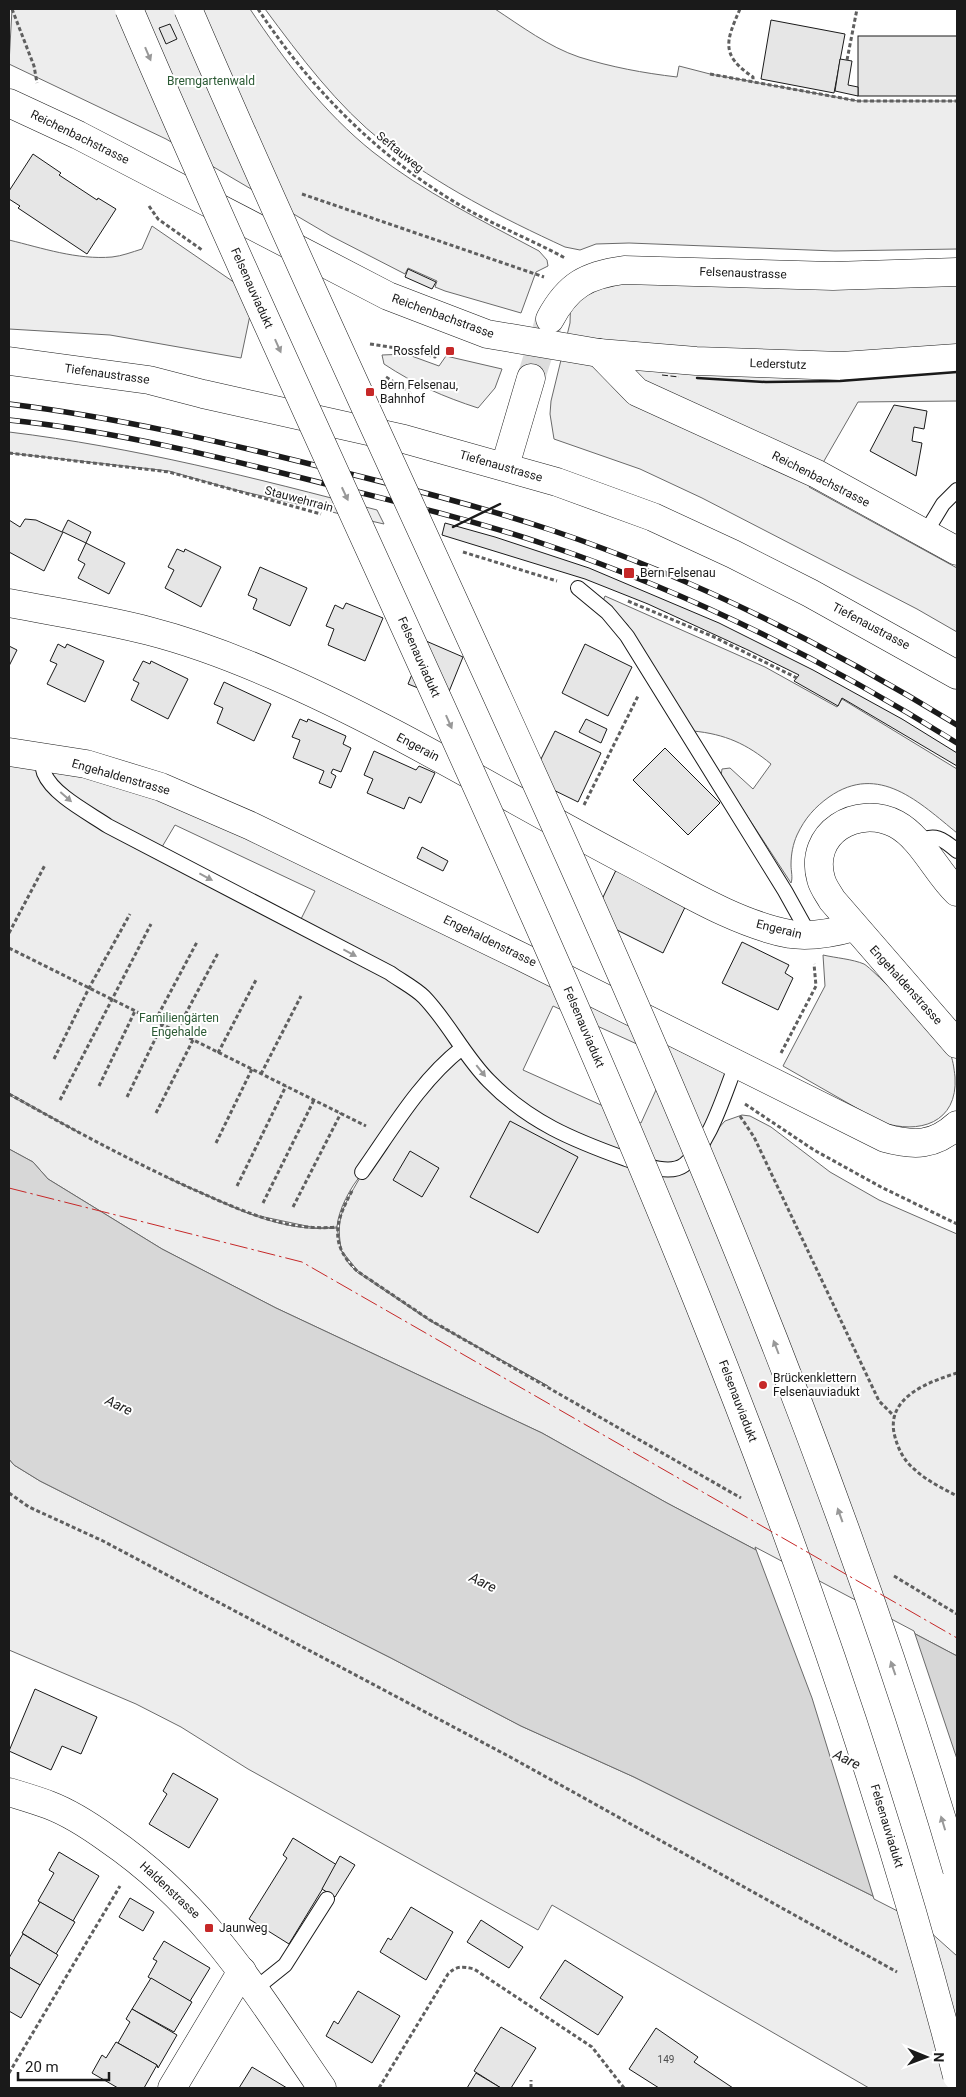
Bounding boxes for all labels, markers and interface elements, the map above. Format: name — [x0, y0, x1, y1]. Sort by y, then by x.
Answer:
one-way arrow — [145, 47, 153, 61]
park label: Bremgartenwald — [167, 74, 255, 88]
street label: Reichenbachstrasse — [28, 107, 132, 167]
street label: Seftauweg — [374, 129, 426, 175]
street label: Felsenauviadukt — [228, 246, 276, 331]
street label: Felsenaustrasse — [699, 264, 787, 282]
street label: Reichenbachstrasse — [390, 291, 496, 341]
one-way arrow — [274, 339, 282, 353]
place label: Rossfeld — [393, 344, 440, 358]
marker: Rossfeld — [444, 345, 456, 357]
street label: Lederstutz — [749, 356, 807, 372]
street label: Tiefenaustrasse — [64, 361, 150, 387]
place label: Bern Felsenau, Bahnhof — [380, 378, 458, 406]
marker: Bern Felsenau, Bahnhof — [364, 386, 376, 398]
street label: Tiefenaustrasse — [458, 447, 544, 485]
street label: Reichenbachstrasse — [770, 448, 872, 510]
street label: Stauwehrrain — [263, 483, 335, 515]
one-way arrow — [342, 487, 350, 501]
marker: Bern Felsenau — [622, 566, 636, 580]
place label: Bern Felsenau — [640, 566, 716, 580]
street label: Tiefenaustrasse — [830, 600, 912, 652]
street label: Felsenauviadukt — [395, 615, 443, 700]
one-way arrow — [445, 715, 453, 729]
street label: Engerain — [394, 730, 442, 764]
street label: Engehaldenstrasse — [70, 756, 172, 798]
one-way arrow — [59, 791, 72, 802]
one-way arrow — [199, 873, 214, 881]
street label: Engehaldenstrasse — [441, 912, 539, 970]
street label: Engerain — [755, 917, 803, 941]
street label: Engehaldenstrasse — [867, 943, 945, 1027]
one-way arrow — [344, 948, 357, 957]
street label: Felsenauviadukt — [561, 984, 607, 1070]
park label: Familiengärten Engehalde — [139, 1011, 219, 1039]
one-way arrow — [475, 1064, 486, 1077]
one-way arrow — [771, 1340, 779, 1354]
street label: Felsenauviadukt — [716, 1358, 760, 1444]
place label: Brückenklettern Felsenauviadukt — [773, 1371, 860, 1399]
marker: Brückenklettern Felsenauviadukt — [757, 1379, 769, 1391]
water label: Aare — [102, 1391, 135, 1418]
one-way arrow — [836, 1507, 844, 1522]
water label: Aare — [466, 1568, 499, 1595]
one-way arrow — [889, 1661, 897, 1676]
water label: Aare — [830, 1745, 863, 1772]
street label: Felsenauviadukt — [868, 1782, 906, 1870]
one-way arrow — [939, 1815, 947, 1830]
street label: Haldenstrasse — [137, 1859, 203, 1921]
place label: Jaunweg — [219, 1921, 268, 1935]
marker: Jaunweg — [203, 1922, 215, 1934]
north arrow — [901, 2032, 951, 2082]
scale bar — [18, 2050, 109, 2082]
text: N — [931, 2052, 947, 2062]
house number: 149 — [658, 2054, 674, 2065]
text: 20 m — [25, 2058, 59, 2076]

